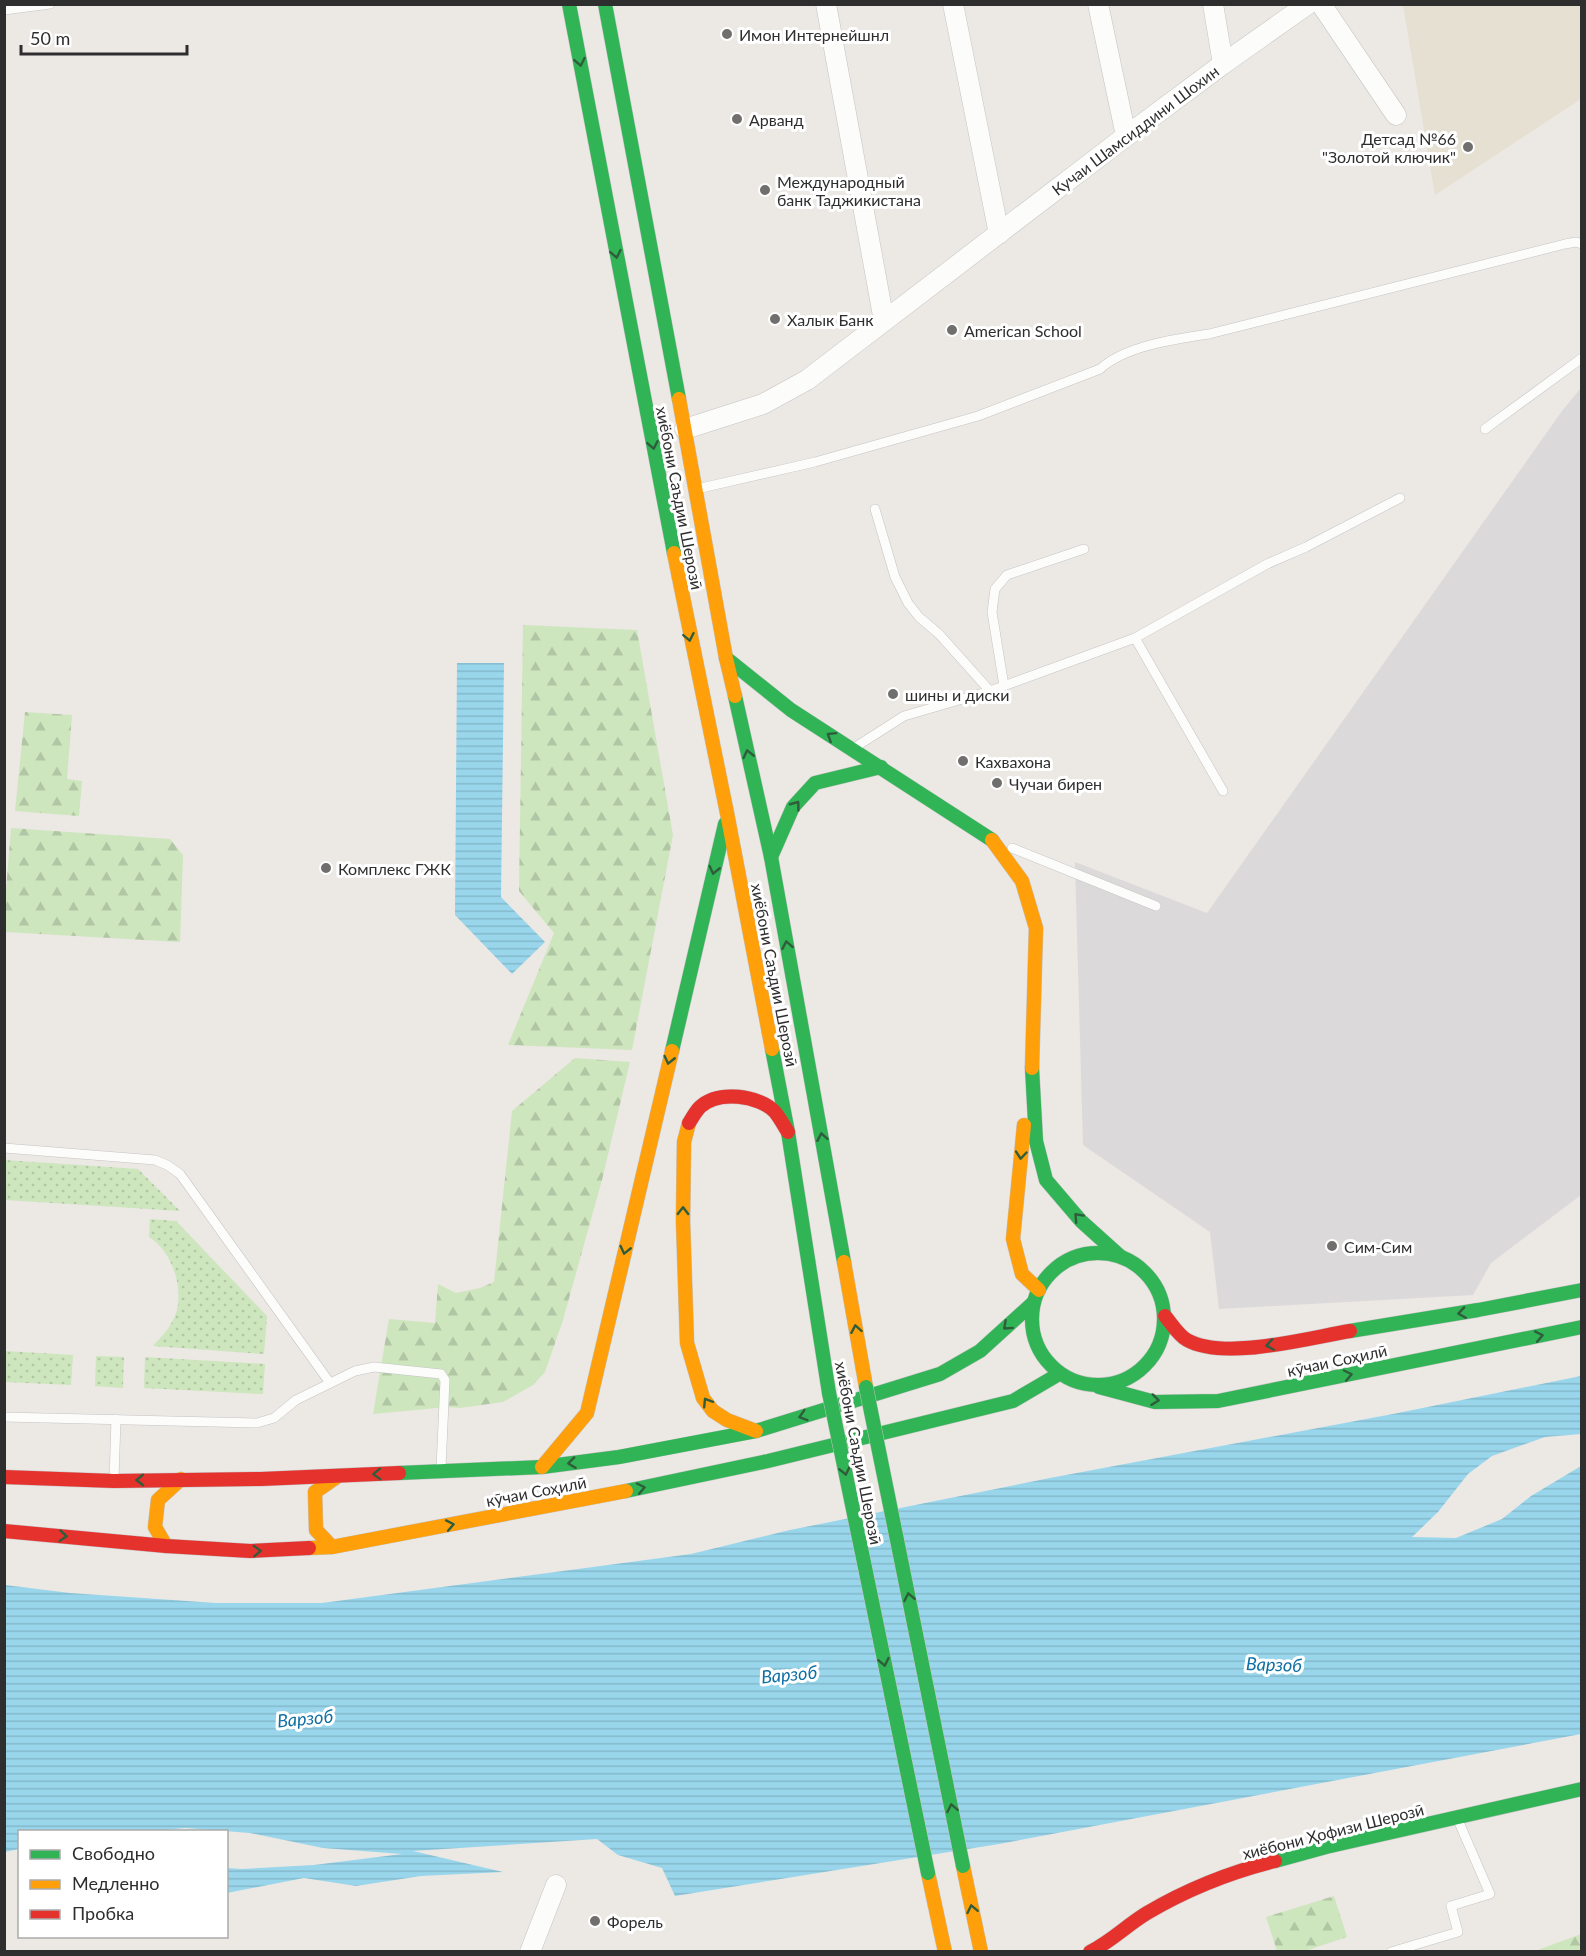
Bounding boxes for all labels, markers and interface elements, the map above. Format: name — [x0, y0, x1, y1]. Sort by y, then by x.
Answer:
scale bar — [21, 18, 188, 56]
place label: Имон Интернейшнл — [739, 25, 889, 44]
text: 50 m — [30, 27, 70, 49]
marker: Имон Интернейшнл — [720, 27, 734, 41]
one-way arrow — [573, 57, 586, 67]
street label: Кучаи Шамсиддини Шохин — [1048, 61, 1222, 199]
place label: Арванд — [749, 110, 804, 129]
marker: Арванд — [730, 112, 744, 126]
place label: Детсад №66 "Золотой ключик" — [1322, 129, 1456, 166]
marker: Детсад №66 "Золотой ключик" — [1461, 140, 1475, 154]
place label: Международный банк Таджикистана — [777, 172, 921, 209]
marker: Международный банк Таджикистана — [758, 183, 772, 197]
one-way arrow — [609, 248, 622, 258]
place label: Халык Банк — [787, 310, 874, 329]
marker: Халык Банк — [768, 312, 782, 326]
place label: American School — [964, 321, 1082, 340]
marker: American School — [945, 323, 959, 337]
street label: хиёбони Саъдии Шерозӣ — [653, 405, 707, 591]
one-way arrow — [646, 440, 659, 450]
one-way arrow — [682, 631, 695, 641]
place label: шины и диски — [905, 685, 1010, 704]
marker: шины и диски — [886, 687, 900, 701]
one-way arrow — [827, 731, 837, 743]
one-way arrow — [742, 750, 755, 760]
place label: Кахвахона — [975, 752, 1051, 771]
marker: Кахвахона — [956, 754, 970, 768]
place label: Чучаи бирен — [1009, 774, 1102, 793]
marker: Чучаи бирен — [990, 776, 1004, 790]
one-way arrow — [789, 801, 800, 812]
place label: Комплекс ГЖК — [338, 859, 451, 878]
marker: Комплекс ГЖК — [319, 861, 333, 875]
one-way arrow — [708, 865, 721, 875]
street label: хиёбони Саъдии Шерозӣ — [748, 882, 802, 1068]
one-way arrow — [781, 941, 794, 951]
one-way arrow — [664, 1055, 677, 1065]
one-way arrow — [816, 1133, 828, 1142]
one-way arrow — [1015, 1150, 1028, 1159]
one-way arrow — [677, 1206, 689, 1215]
one-way arrow — [1074, 1213, 1085, 1224]
place label: Сим-Сим — [1344, 1237, 1412, 1256]
marker: Сим-Сим — [1325, 1239, 1339, 1253]
one-way arrow — [619, 1245, 632, 1255]
one-way arrow — [1458, 1306, 1468, 1319]
one-way arrow — [1003, 1319, 1014, 1330]
one-way arrow — [850, 1324, 863, 1334]
one-way arrow — [1533, 1330, 1543, 1343]
one-way arrow — [1265, 1338, 1275, 1351]
street label: кӯчаи Соҳилӣ — [1285, 1340, 1389, 1380]
street label: хиёбони Саъдии Шерозӣ — [832, 1360, 886, 1546]
one-way arrow — [1342, 1369, 1352, 1382]
one-way arrow — [1151, 1394, 1160, 1406]
one-way arrow — [703, 1398, 715, 1408]
one-way arrow — [799, 1409, 809, 1421]
one-way arrow — [567, 1456, 576, 1469]
one-way arrow — [838, 1466, 851, 1476]
one-way arrow — [373, 1468, 382, 1481]
street label: кӯчаи Соҳилӣ — [484, 1472, 588, 1510]
one-way arrow — [136, 1474, 145, 1486]
one-way arrow — [636, 1482, 646, 1495]
one-way arrow — [445, 1519, 455, 1532]
one-way arrow — [58, 1530, 67, 1543]
one-way arrow — [253, 1545, 262, 1557]
one-way arrow — [903, 1592, 916, 1602]
water label: Варзоб — [1246, 1652, 1303, 1676]
one-way arrow — [877, 1657, 890, 1667]
water label: Варзоб — [760, 1661, 818, 1687]
water label: Варзоб — [276, 1705, 334, 1731]
street label: хиёбони Ҳофизи Шерозӣ — [1240, 1799, 1426, 1863]
one-way arrow — [946, 1804, 959, 1814]
legend — [18, 1830, 228, 1938]
text: Свободно — [72, 1842, 155, 1864]
text: Медленно — [72, 1872, 160, 1894]
text: Пробка — [72, 1902, 134, 1924]
one-way arrow — [966, 1904, 979, 1914]
place label: Форель — [607, 1912, 663, 1931]
marker: Форель — [588, 1914, 602, 1928]

